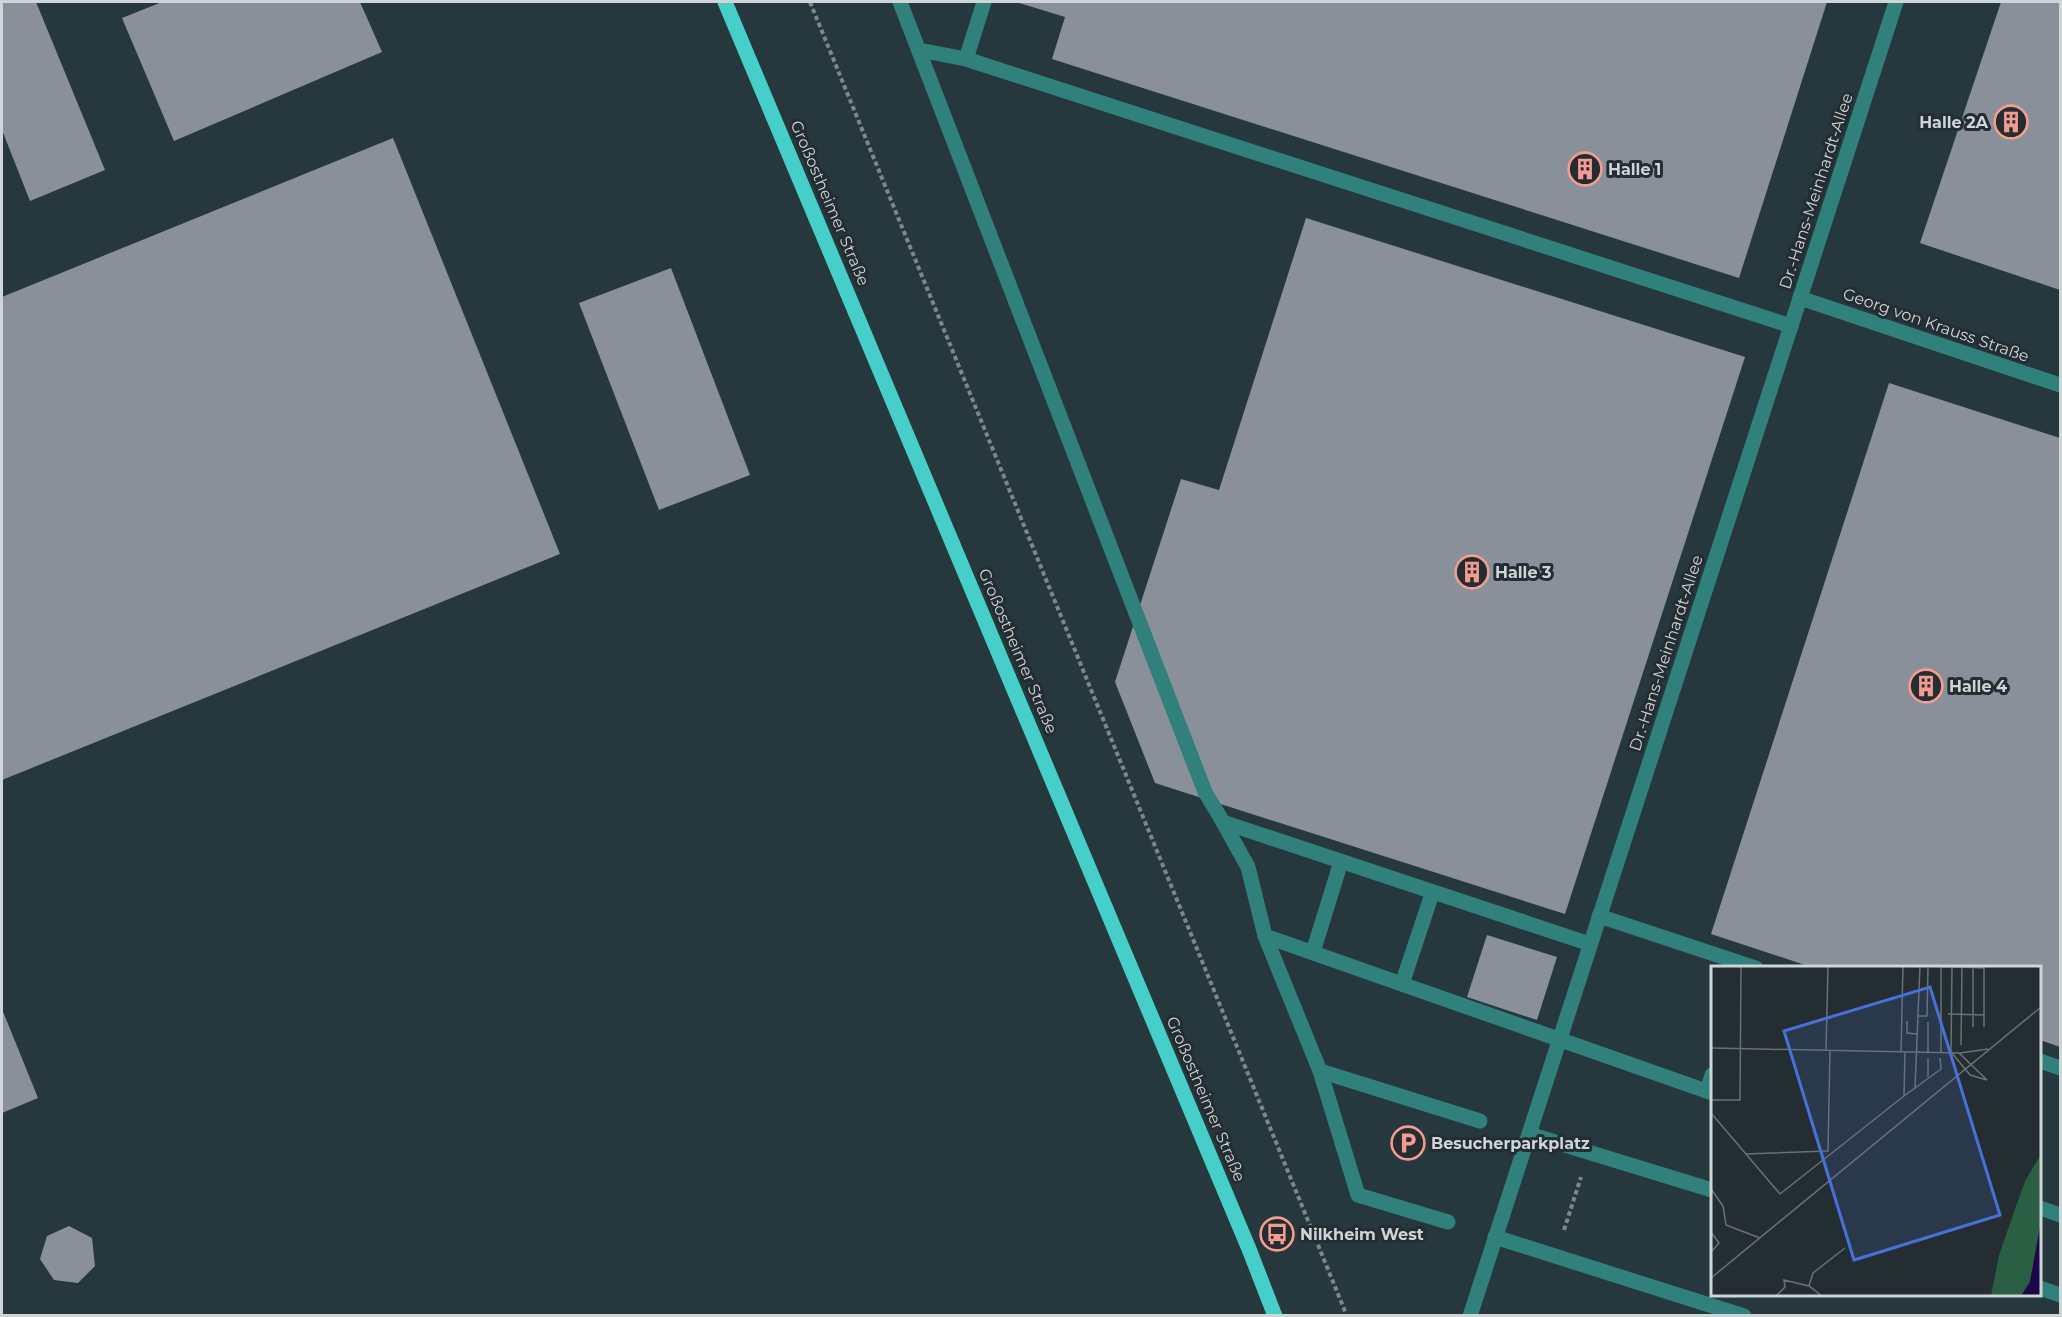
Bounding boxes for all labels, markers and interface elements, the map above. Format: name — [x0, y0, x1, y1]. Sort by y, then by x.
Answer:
street label: Dr.-Hans-Meinhardt-Allee — [1775, 91, 1857, 291]
building icon: Halle 2A — [1993, 104, 2029, 140]
place label: Halle 2A — [1919, 113, 1989, 132]
street label: Großostheimer Straße — [787, 118, 873, 288]
building icon: Halle 1 — [1567, 151, 1603, 187]
place label: Halle 1 — [1608, 160, 1661, 179]
street label: Georg von Krauss Straße — [1840, 284, 2032, 366]
street label: Dr.-Hans-Meinhardt-Allee — [1625, 553, 1707, 753]
building icon: Halle 3 — [1454, 554, 1490, 590]
place label: Halle 3 — [1495, 563, 1552, 582]
street label: Großostheimer Straße — [975, 566, 1061, 736]
building icon: Halle 4 — [1908, 668, 1944, 704]
place label: Halle 4 — [1949, 677, 2007, 696]
inset map — [1711, 966, 2041, 1296]
street label: Großostheimer Straße — [1163, 1014, 1249, 1184]
parking icon: Besucherparkplatz — [1390, 1125, 1426, 1161]
place label: Besucherparkplatz — [1431, 1134, 1590, 1153]
bus stop icon: Nilkheim West — [1259, 1216, 1295, 1252]
place label: Nilkheim West — [1300, 1225, 1424, 1244]

